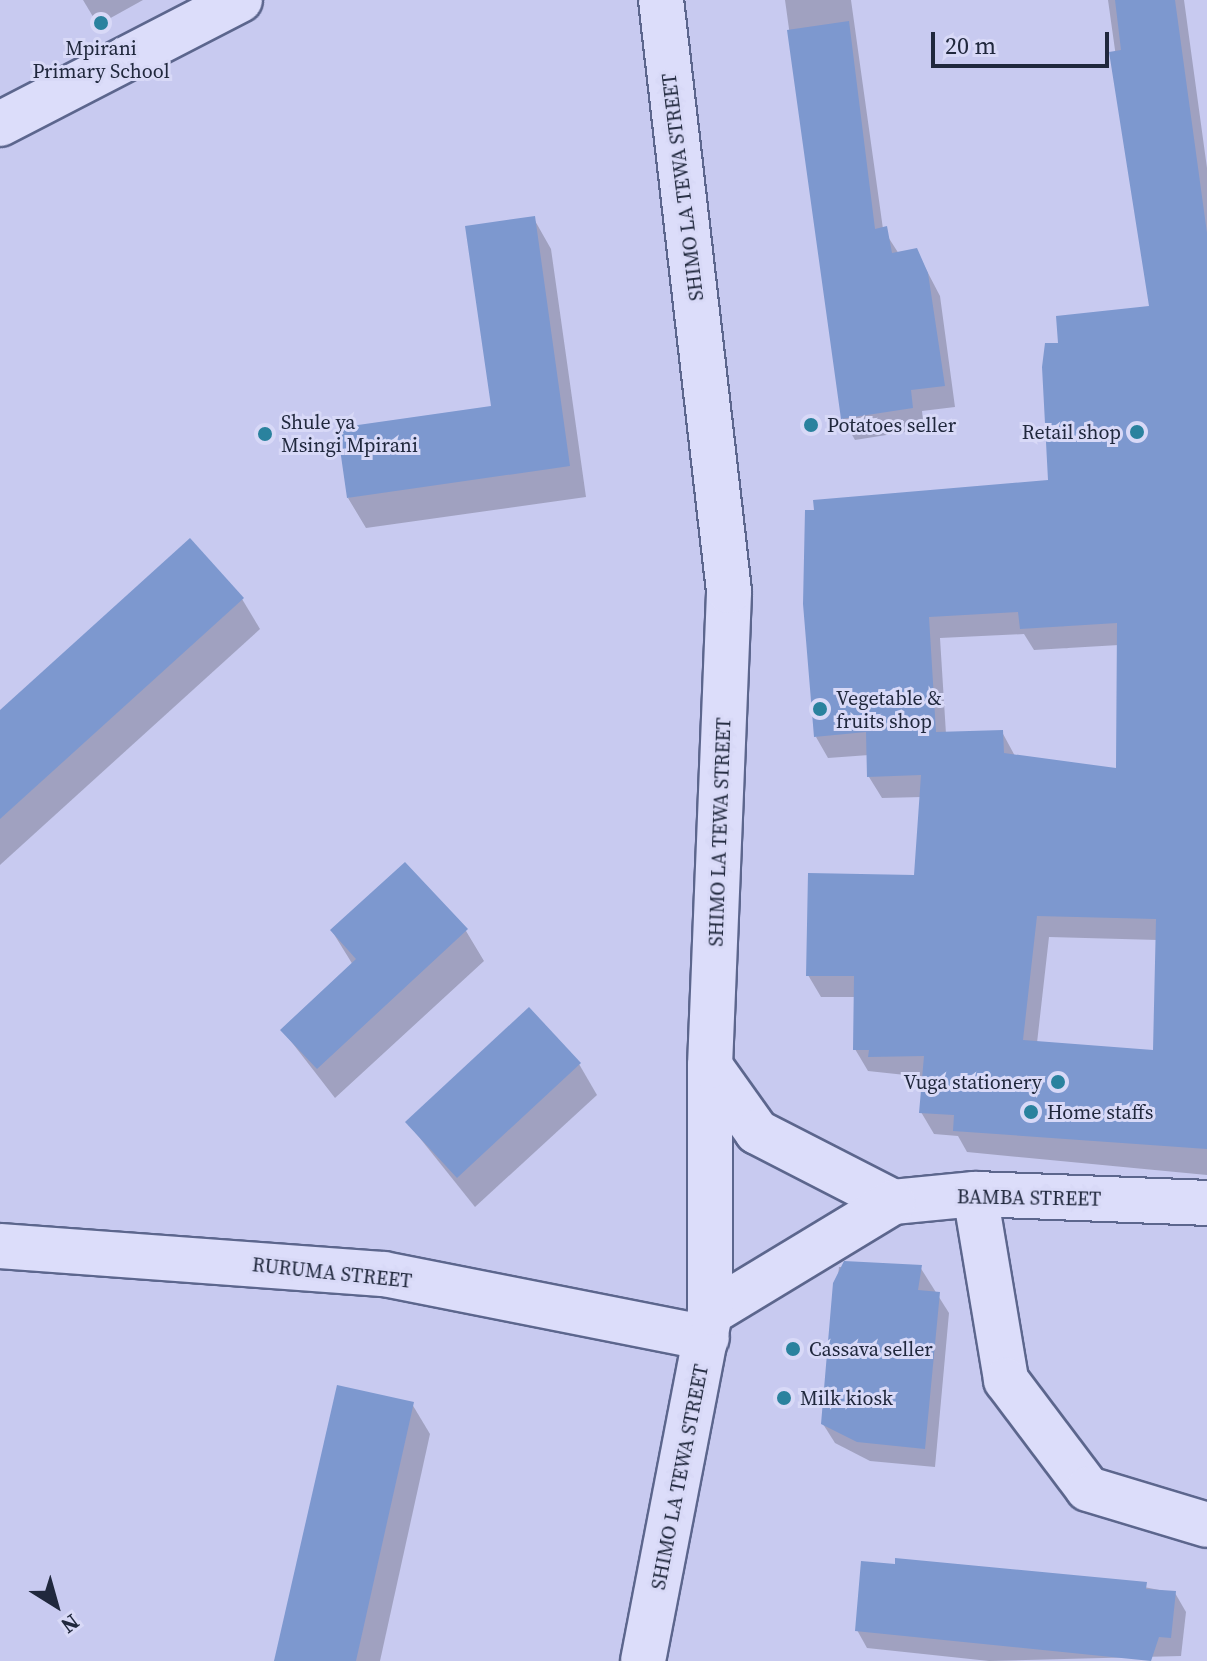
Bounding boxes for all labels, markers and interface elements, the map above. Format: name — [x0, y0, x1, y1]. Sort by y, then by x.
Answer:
marker: Mpirani Primary School — [92, 14, 110, 32]
scale bar — [935, 16, 1113, 66]
text: 20 m — [945, 29, 996, 62]
place label: Mpirani Primary School — [32, 36, 170, 83]
street label: SHIMO LA TEWA STREET — [657, 72, 709, 302]
place label: Shule ya Msingi Mpirani — [281, 410, 418, 457]
place label: Potatoes seller — [827, 413, 956, 437]
marker: Potatoes seller — [802, 416, 820, 434]
place label: Retail shop — [1022, 420, 1121, 444]
marker: Retail shop — [1128, 423, 1146, 441]
marker: Shule ya Msingi Mpirani — [256, 425, 274, 443]
place label: Vegetable & fruits shop — [836, 686, 942, 733]
marker: Vegetable & fruits shop — [811, 700, 829, 718]
street label: SHIMO LA TEWA STREET — [704, 717, 736, 947]
place label: Vuga stationery — [903, 1070, 1042, 1094]
marker: Vuga stationery — [1049, 1073, 1067, 1091]
place label: Home staffs — [1047, 1100, 1153, 1124]
marker: Home staffs — [1022, 1103, 1040, 1121]
street label: BAMBA STREET — [957, 1185, 1101, 1211]
street label: RURUMA STREET — [251, 1253, 413, 1293]
place label: Cassava seller — [809, 1337, 933, 1361]
marker: Cassava seller — [784, 1340, 802, 1358]
street label: SHIMO LA TEWA STREET — [646, 1362, 714, 1592]
place label: Milk kiosk — [800, 1386, 893, 1410]
marker: Milk kiosk — [775, 1389, 793, 1407]
north arrow — [16, 1565, 96, 1645]
text: N — [55, 1607, 86, 1641]

